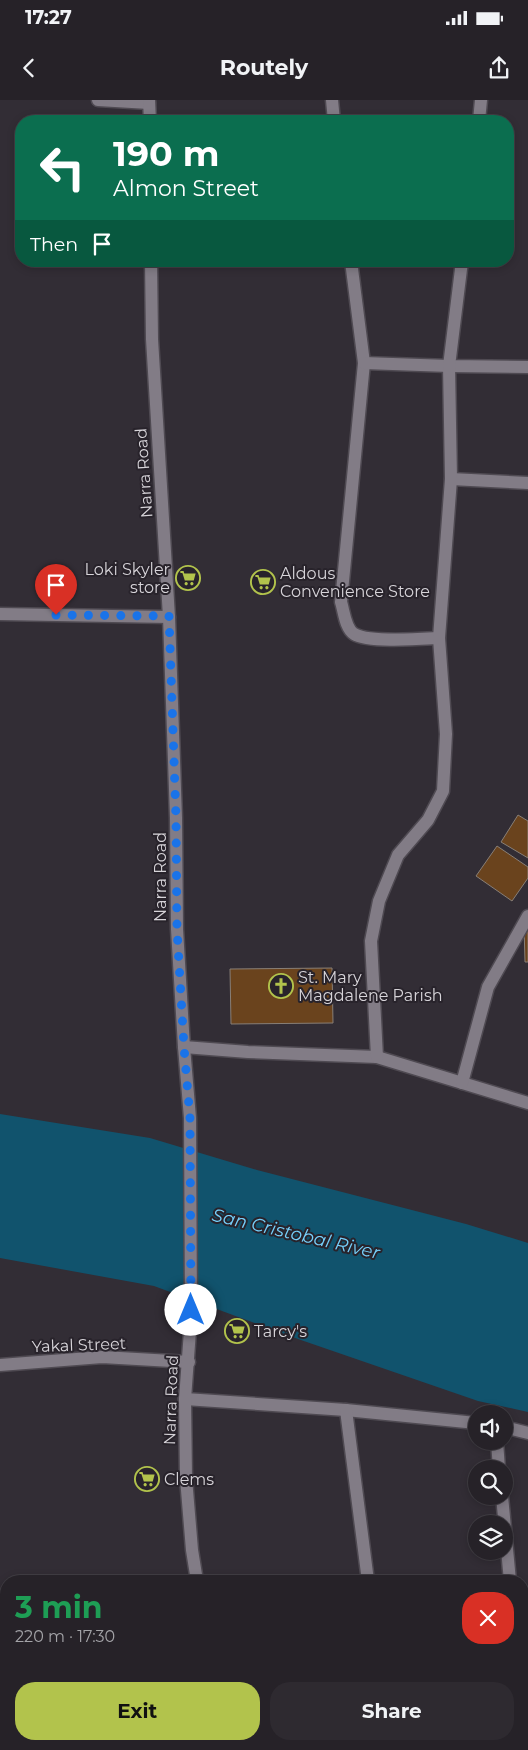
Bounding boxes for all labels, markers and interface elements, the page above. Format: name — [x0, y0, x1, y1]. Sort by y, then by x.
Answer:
text: 17:27 — [25, 6, 72, 29]
icon: back — [15, 54, 43, 82]
text: Routely — [220, 54, 308, 81]
icon: share — [485, 54, 513, 82]
text: 190 m — [113, 132, 219, 175]
icon: left — [30, 135, 95, 200]
text: Almon Street — [113, 175, 259, 202]
icon: arrive — [88, 230, 116, 258]
text: Then — [30, 233, 78, 256]
street label: Narra Road — [131, 427, 157, 519]
place label: Loki Skyler store — [85, 560, 170, 597]
pin — [35, 564, 77, 615]
place label: Aldous Convenience Store — [280, 564, 430, 601]
supermarket icon: Loki Skyler store — [175, 565, 201, 591]
supermarket icon: Aldous Convenience Store — [250, 569, 276, 595]
icon: arrive — [42, 571, 70, 599]
street label: Narra Road — [151, 832, 170, 922]
place label: St. Mary Magdalene Parish — [298, 968, 443, 1005]
church icon: St. Mary Magdalene Parish — [268, 973, 294, 999]
water label: San Cristobal River — [210, 1204, 383, 1264]
position arrow — [164, 1283, 216, 1335]
supermarket icon: Tarcy's — [224, 1318, 250, 1344]
place label: Tarcy's — [254, 1322, 307, 1341]
street label: Yakal Street — [32, 1334, 127, 1356]
street label: Narra Road — [160, 1355, 182, 1445]
map controls — [468, 1405, 513, 1560]
button: sound — [468, 1405, 513, 1450]
button: search — [468, 1460, 513, 1505]
supermarket icon: Clems — [134, 1466, 160, 1492]
place label: Clems — [164, 1470, 214, 1489]
button: layers — [468, 1515, 513, 1560]
text: 3 min — [15, 1589, 102, 1626]
button: close — [462, 1592, 514, 1644]
text: 220 m · 17:30 — [15, 1627, 115, 1646]
button: Exit — [15, 1682, 260, 1740]
button: Share — [270, 1682, 514, 1740]

